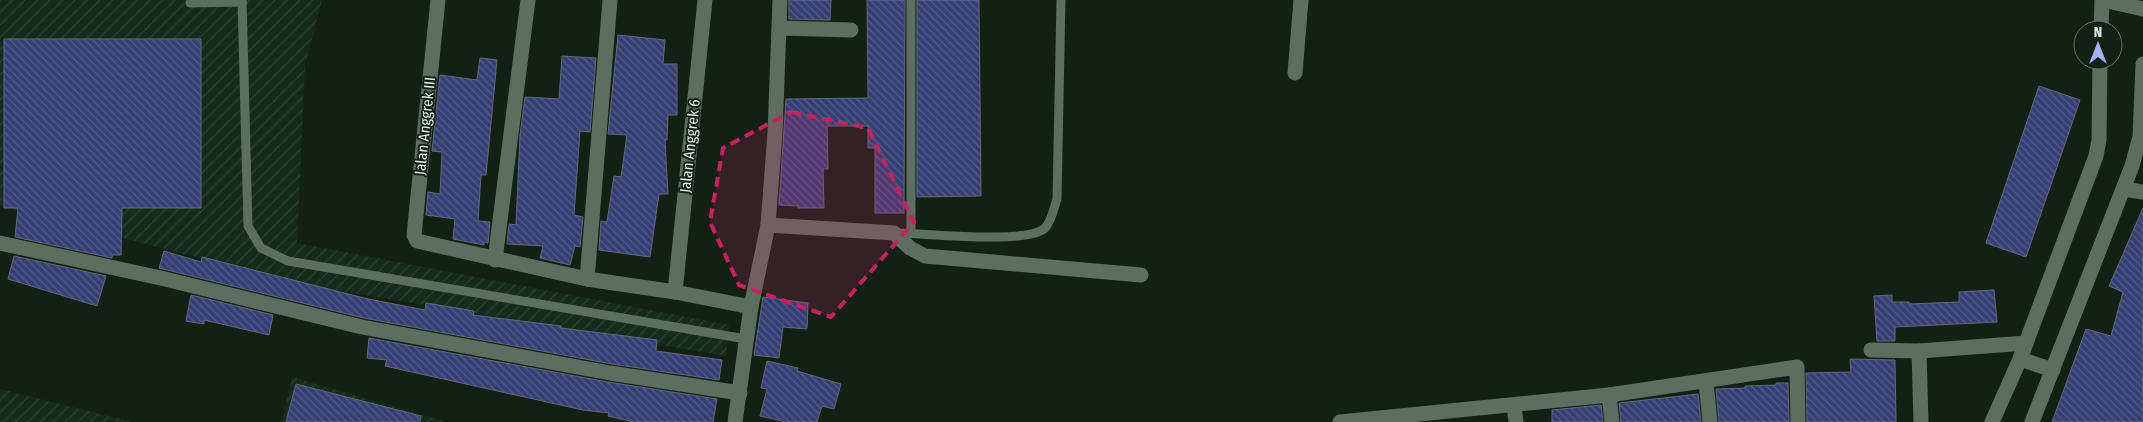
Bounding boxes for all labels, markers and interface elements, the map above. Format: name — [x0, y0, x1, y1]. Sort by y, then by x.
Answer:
north arrow — [2073, 20, 2123, 70]
text: N — [2094, 24, 2102, 41]
street label: Jalan Anggrek III — [411, 76, 439, 176]
street label: Jalan Anggrek 6 — [676, 98, 704, 194]

